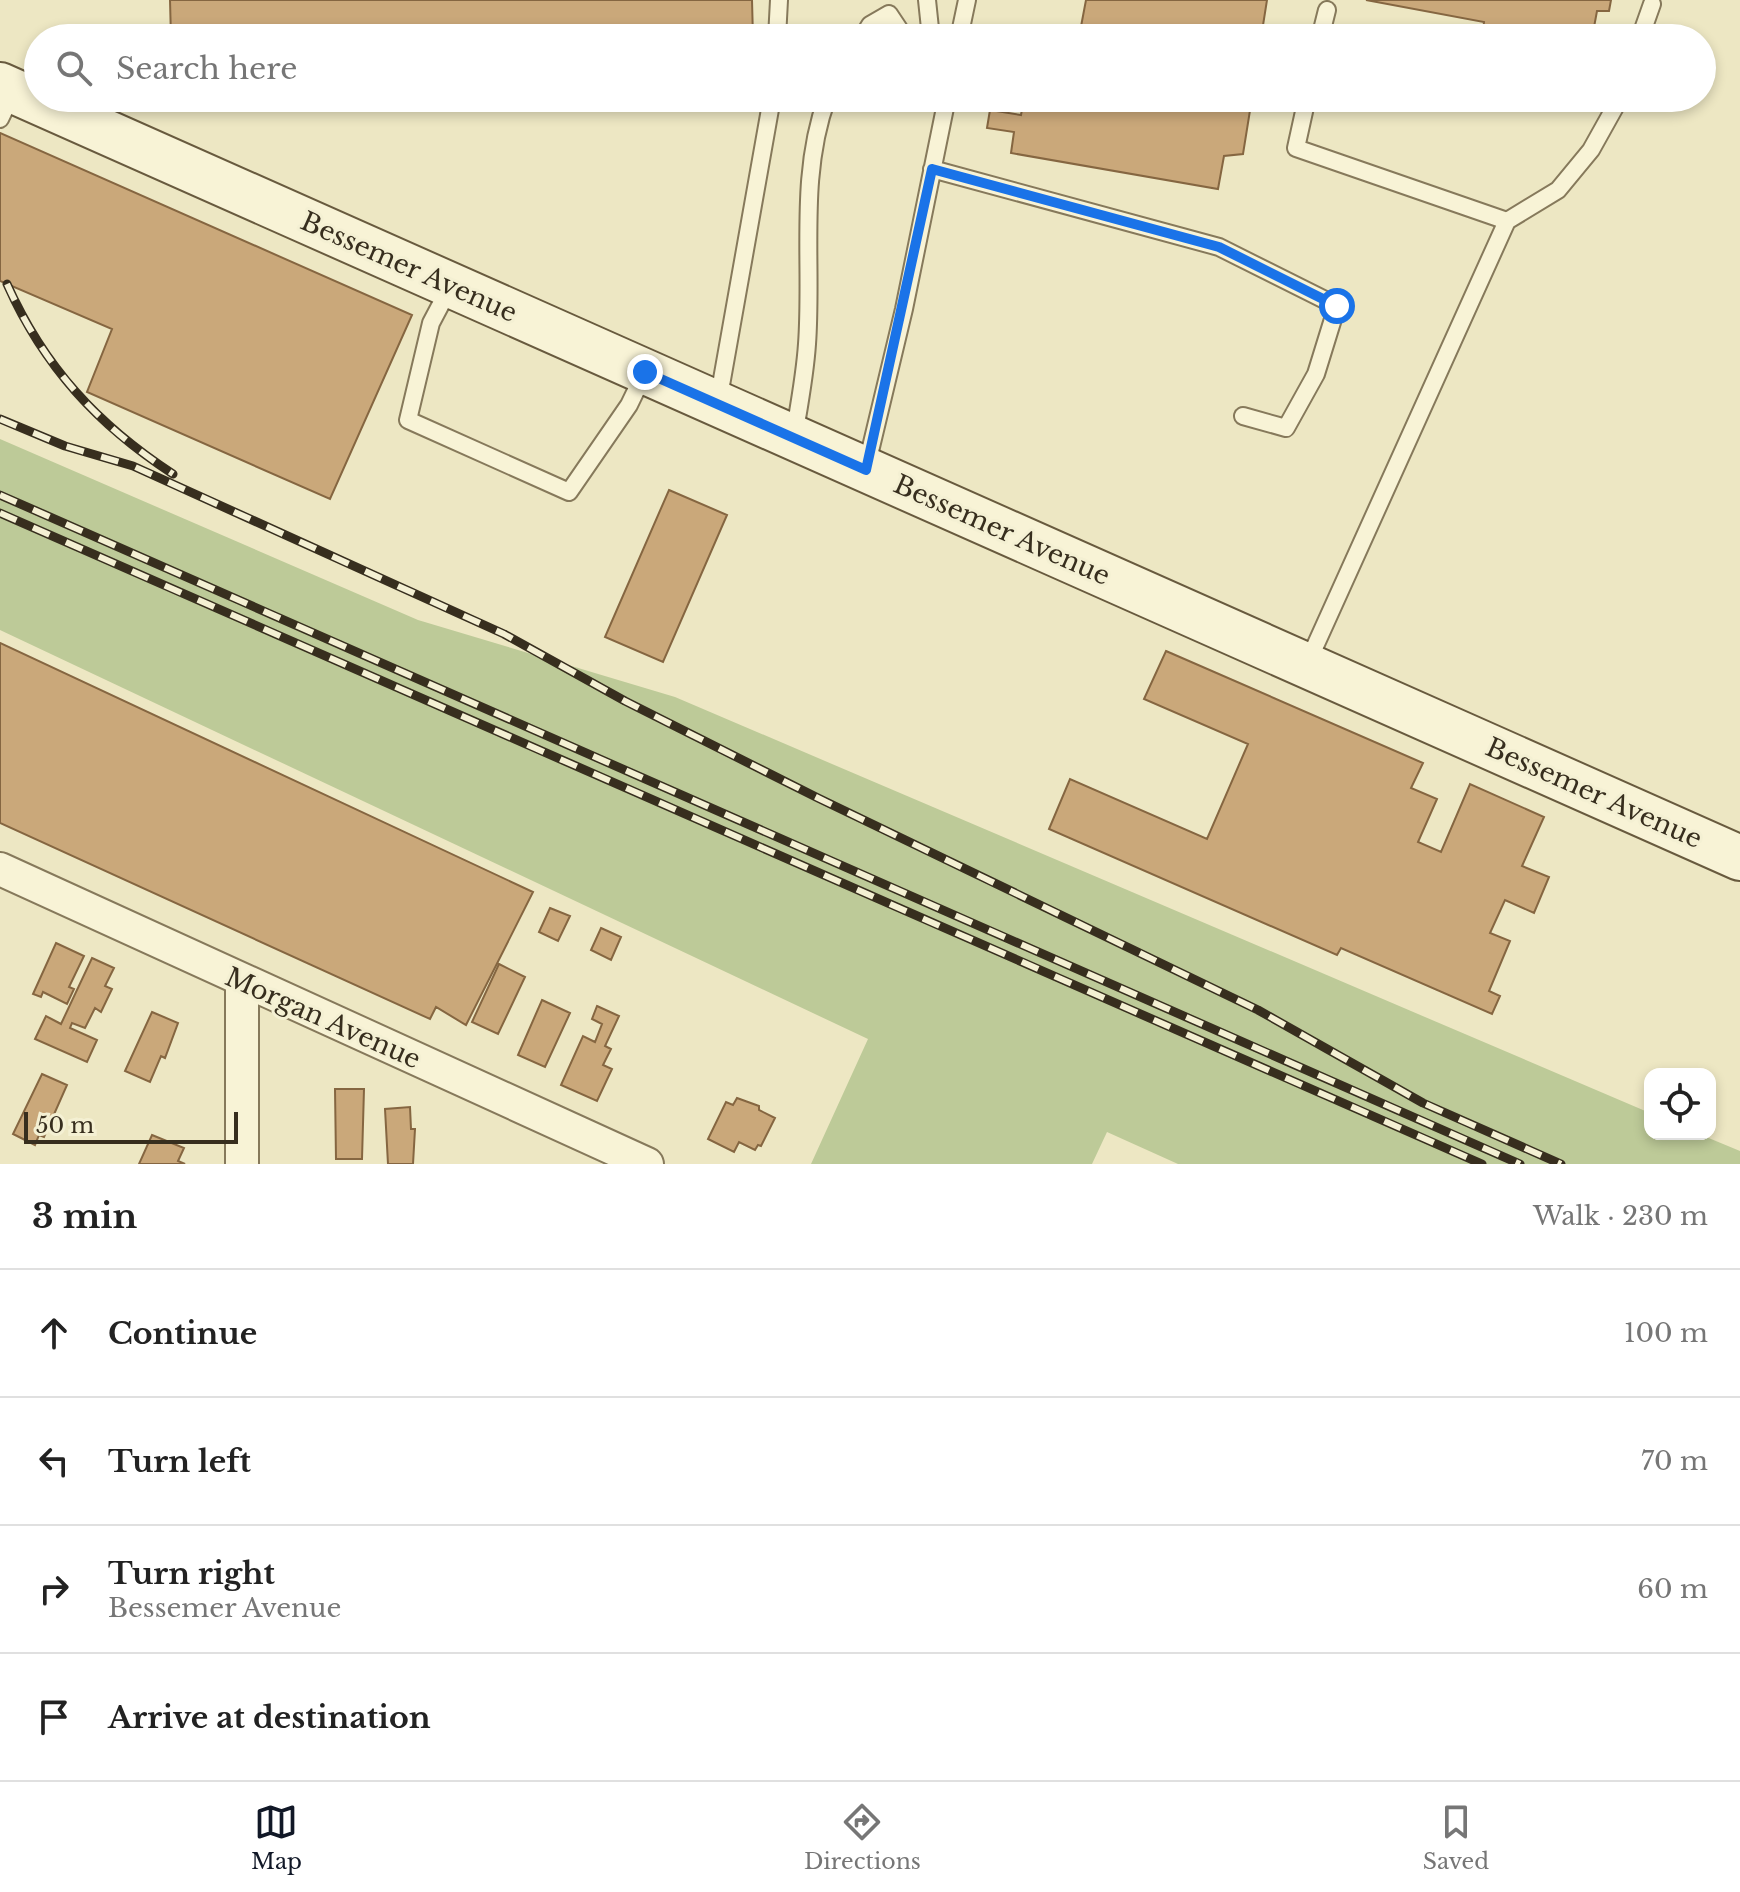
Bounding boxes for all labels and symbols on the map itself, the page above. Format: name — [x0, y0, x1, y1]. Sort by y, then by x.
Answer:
street label: Bessemer Avenue — [296, 205, 522, 329]
route start — [1319, 288, 1355, 324]
route end — [627, 354, 663, 390]
street label: Bessemer Avenue — [889, 468, 1115, 592]
street label: Bessemer Avenue — [1481, 731, 1707, 855]
street label: Morgan Avenue — [220, 961, 426, 1075]
scale bar — [24, 1108, 238, 1144]

